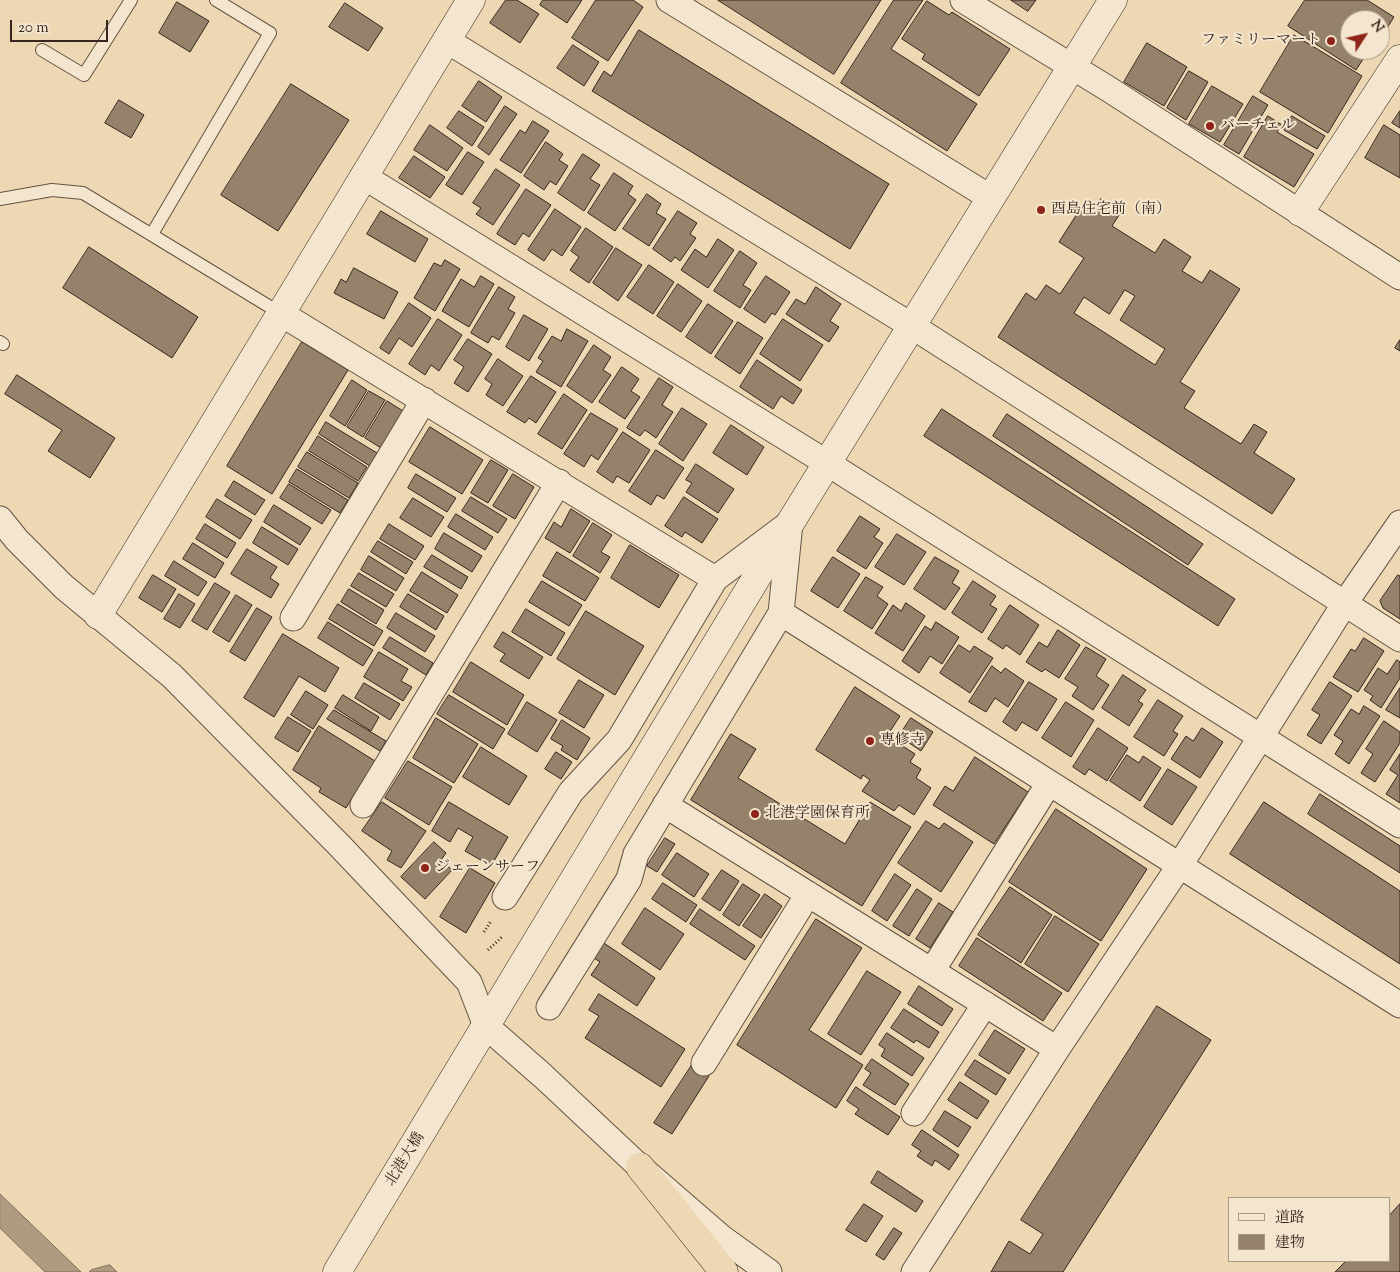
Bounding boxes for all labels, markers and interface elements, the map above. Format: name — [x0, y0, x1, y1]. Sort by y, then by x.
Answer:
scale bar — [12, 10, 110, 42]
north arrow — [1340, 10, 1390, 60]
text: N — [1365, 17, 1388, 37]
text: 20 m — [18, 18, 49, 39]
place label: ファミリーマート — [1201, 32, 1321, 50]
marker: ファミリーマート — [1325, 35, 1337, 47]
place label: バーチェル — [1220, 117, 1295, 135]
marker: バーチェル — [1204, 120, 1216, 132]
place label: 酉島住宅前（南） — [1051, 201, 1171, 219]
marker: 酉島住宅前（南） — [1035, 204, 1047, 216]
place label: 専修寺 — [880, 732, 925, 750]
marker: 専修寺 — [864, 735, 876, 747]
place label: 北港学園保育所 — [765, 805, 870, 823]
marker: 北港学園保育所 — [749, 808, 761, 820]
place label: ジェーンサーフ — [435, 859, 540, 877]
marker: ジェーンサーフ — [419, 862, 431, 874]
street label: 北港大橋 — [382, 1130, 430, 1190]
legend — [1228, 1197, 1390, 1262]
text: 道路 — [1275, 1208, 1305, 1229]
text: 建物 — [1275, 1233, 1305, 1254]

